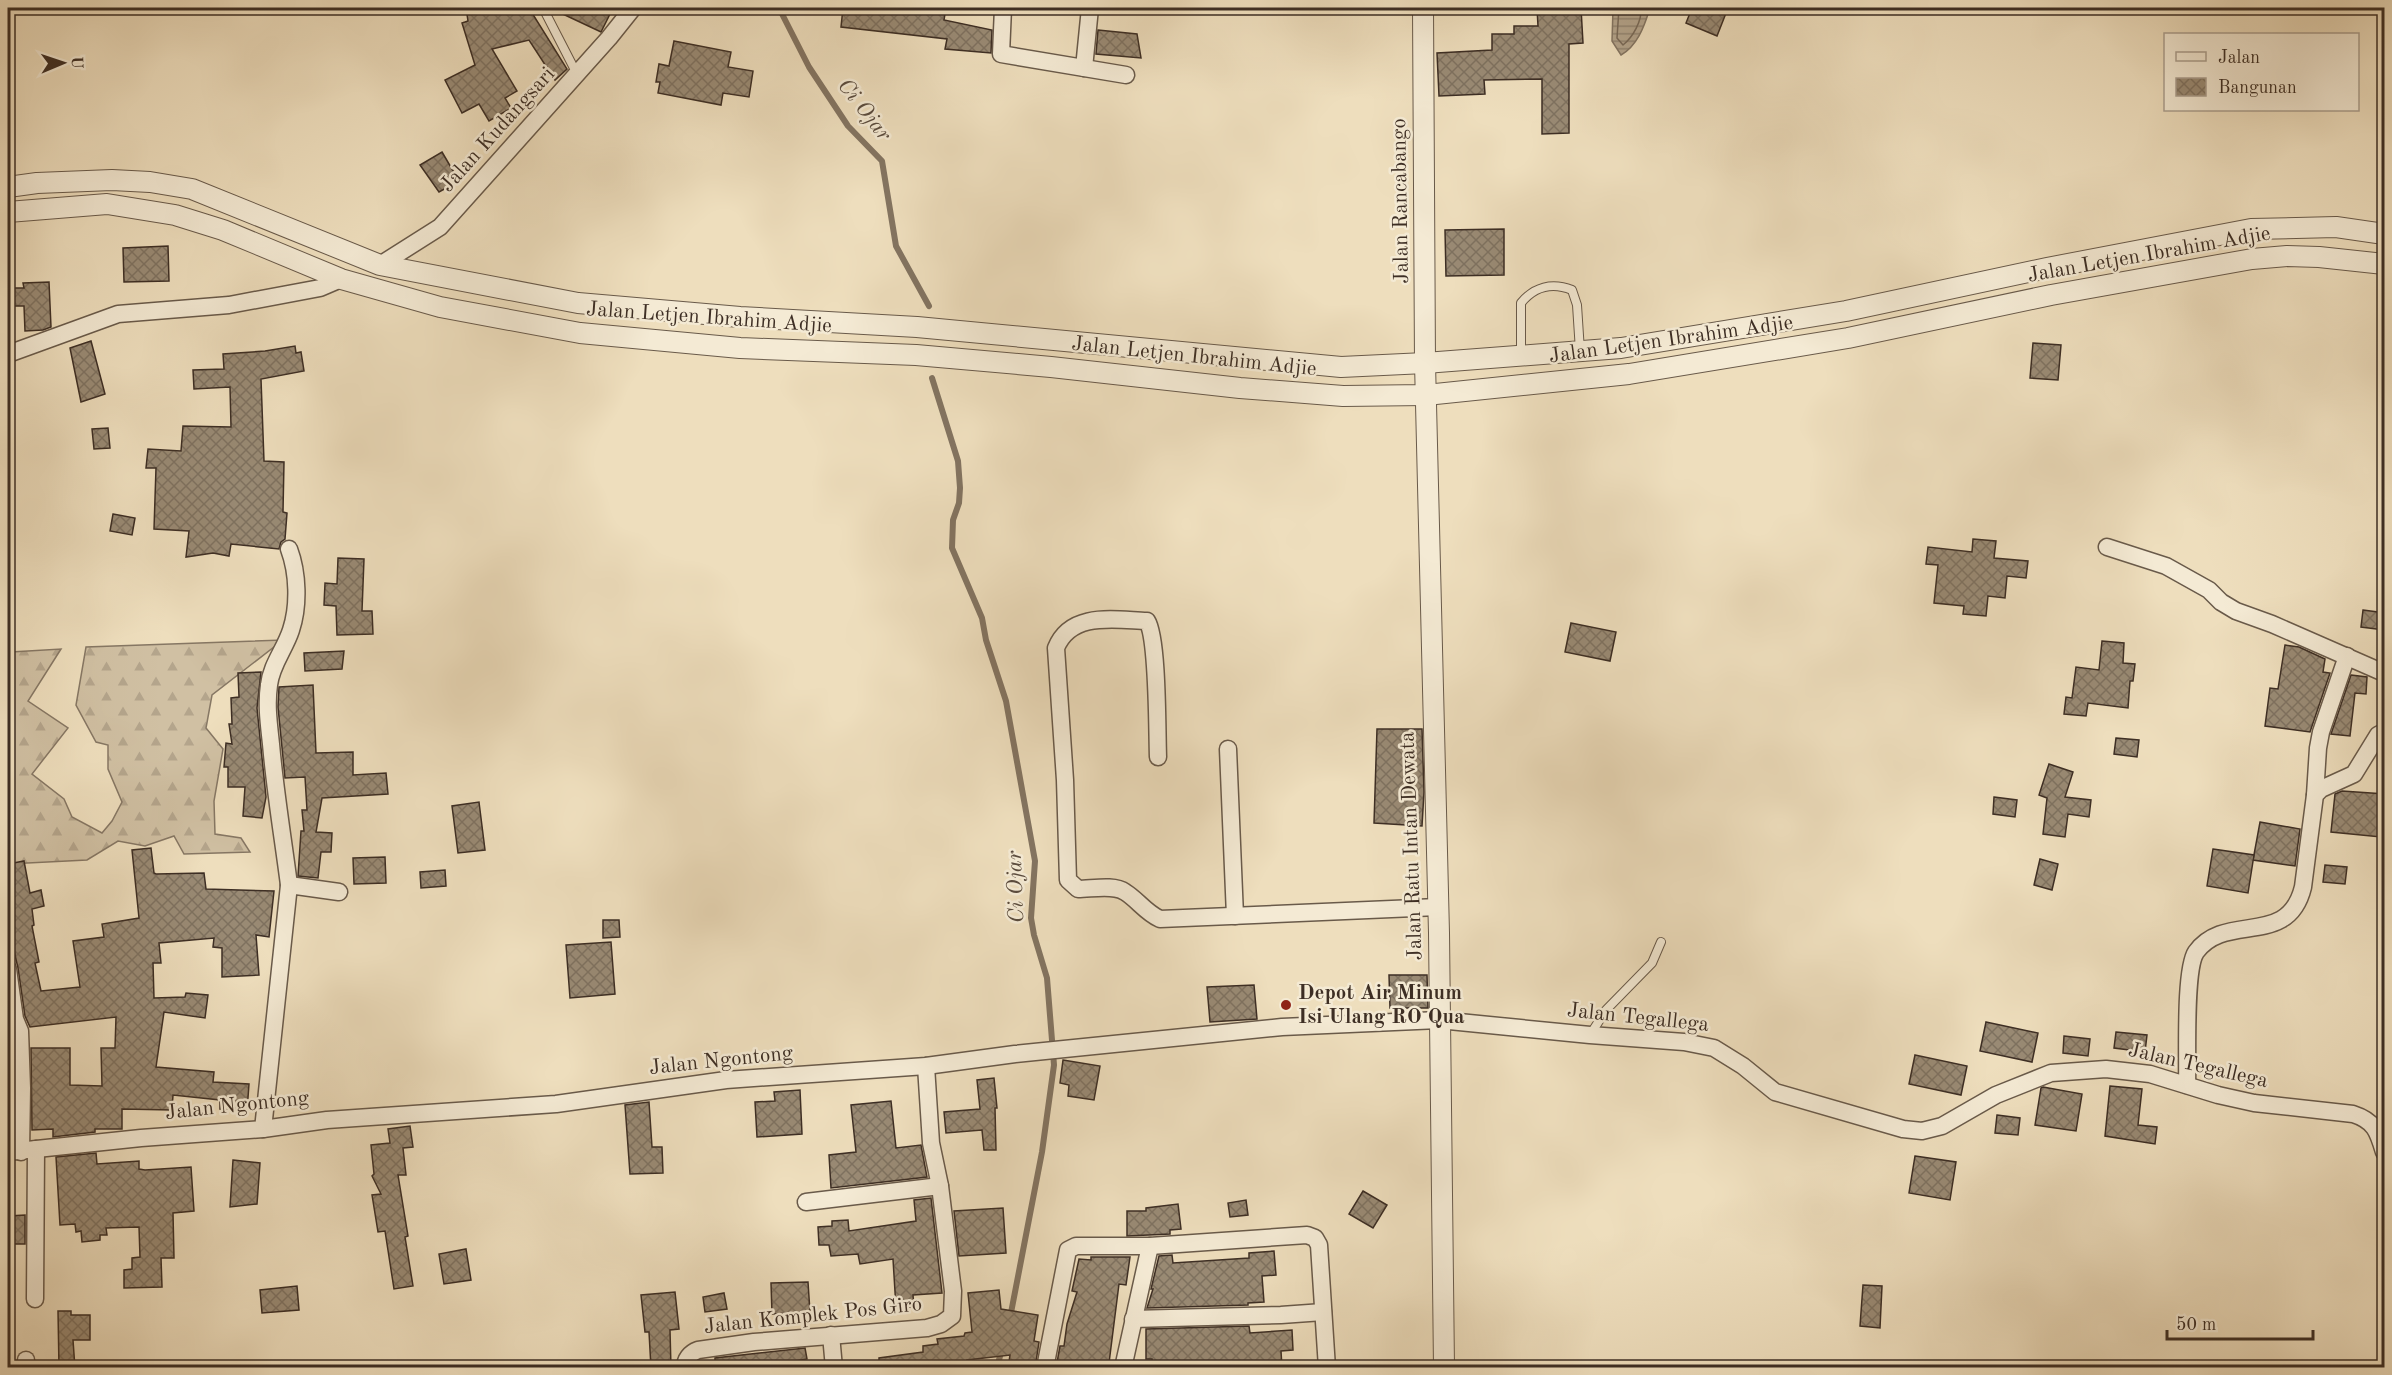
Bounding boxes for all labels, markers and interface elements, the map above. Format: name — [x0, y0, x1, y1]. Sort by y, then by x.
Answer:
north arrow — [33, 33, 93, 93]
legend — [2164, 33, 2359, 111]
text: Jalan — [2218, 49, 2260, 67]
text: U — [68, 56, 84, 69]
street label: Jalan Kudangsari — [437, 64, 559, 196]
water label: Ci Ojar — [833, 75, 895, 146]
text: Bangunan — [2218, 79, 2297, 97]
street label: Jalan Rancabango — [1389, 118, 1413, 284]
street label: Jalan Letjen Ibrahim Adjie — [2026, 223, 2272, 287]
street label: Jalan Letjen Ibrahim Adjie — [585, 299, 833, 337]
street label: Jalan Letjen Ibrahim Adjie — [1548, 312, 1794, 368]
street label: Jalan Letjen Ibrahim Adjie — [1070, 334, 1318, 380]
street label: Jalan Ratu Intan Dewata — [1398, 731, 1426, 961]
water label: Ci Ojar — [1004, 850, 1028, 924]
place label: Depot Air Minum Isi Ulang RO Qua — [1298, 983, 1465, 1028]
marker: Depot Air Minum Isi Ulang RO Qua — [1279, 998, 1293, 1012]
street label: Jalan Tegallega — [1566, 1000, 1710, 1036]
street label: Jalan Tegallega — [2126, 1040, 2270, 1092]
street label: Jalan Ngontong — [648, 1043, 795, 1079]
street label: Jalan Ngontong — [164, 1088, 311, 1124]
street label: Jalan Komplek Pos Giro — [703, 1294, 923, 1338]
scale bar — [2167, 1303, 2312, 1341]
text: 50 m — [2176, 1316, 2216, 1334]

